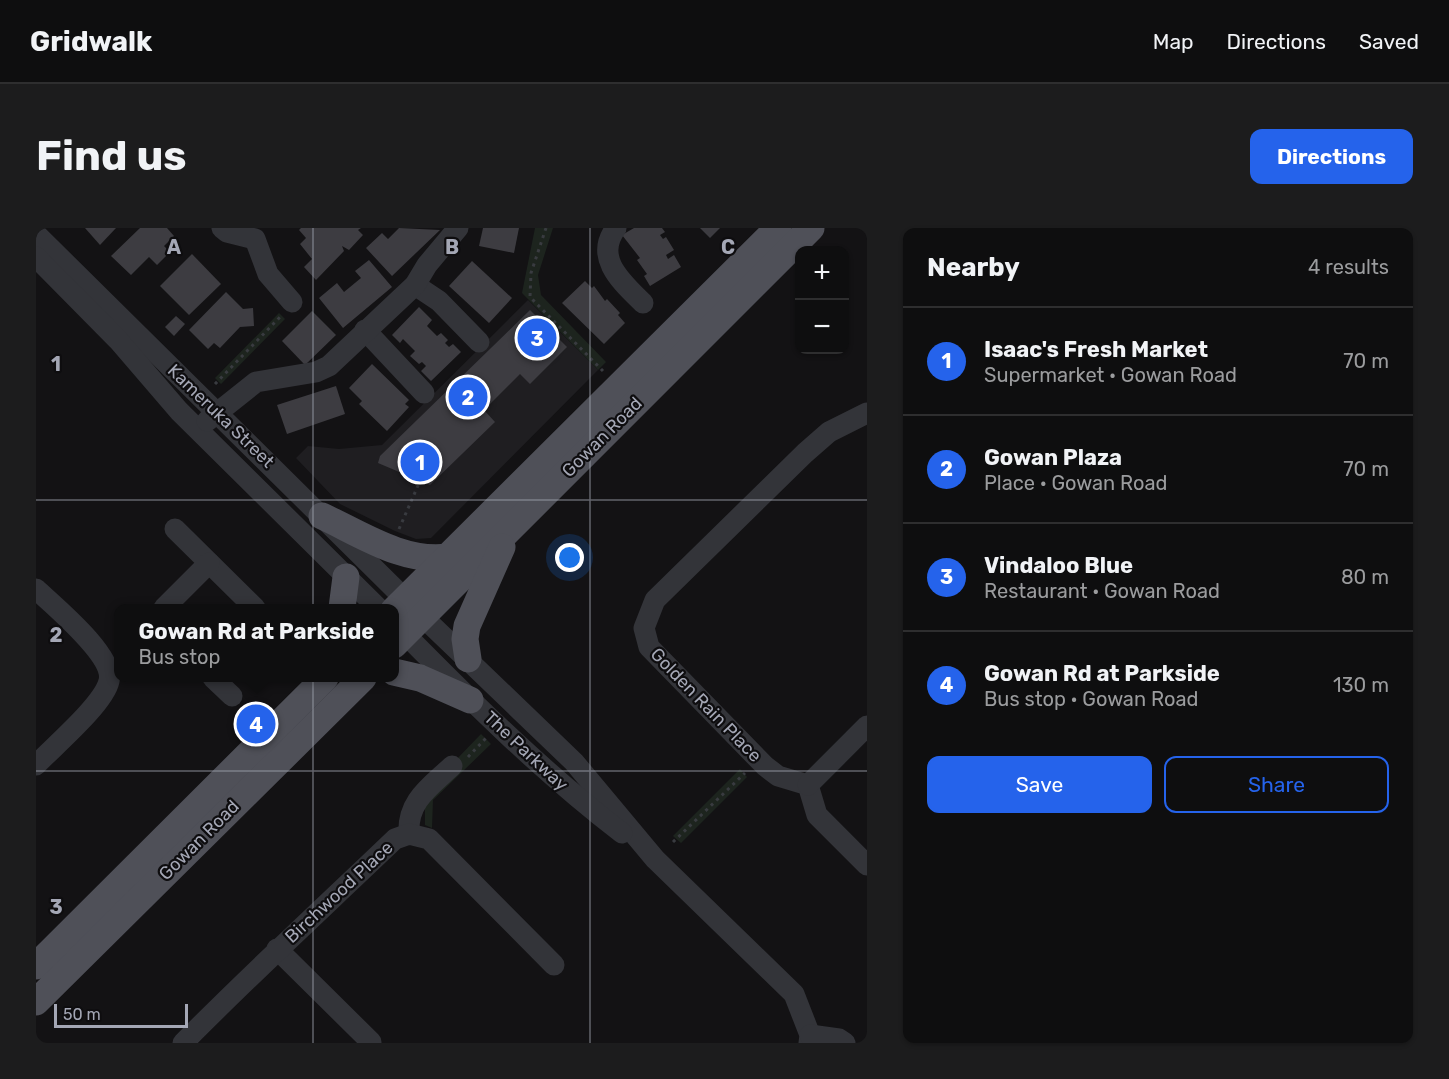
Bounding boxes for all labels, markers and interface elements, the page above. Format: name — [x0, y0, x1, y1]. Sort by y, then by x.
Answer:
text: Gridwalk — [30, 25, 152, 58]
text: Map — [1153, 29, 1194, 54]
text: Directions — [1227, 29, 1326, 54]
text: Saved — [1359, 29, 1419, 54]
button: Directions — [1250, 129, 1413, 184]
text: Find us — [36, 131, 187, 181]
text: A — [167, 235, 182, 259]
text: B — [445, 235, 459, 259]
text: C — [721, 235, 735, 259]
map controls — [795, 246, 849, 354]
button: + — [795, 246, 849, 300]
text: Nearby — [927, 252, 1020, 283]
text: 4 results — [1308, 255, 1389, 279]
button: − — [795, 300, 849, 354]
pin: 3 — [518, 316, 556, 360]
text: Isaac's Fresh Market — [984, 336, 1208, 363]
text: 1 — [942, 349, 951, 373]
text: 70 m — [1343, 349, 1389, 373]
text: 1 — [51, 352, 61, 376]
street label: Kameruka Street — [163, 360, 279, 472]
text: Supermarket · Gowan Road — [984, 363, 1237, 387]
pin: 2 — [448, 374, 488, 420]
street label: Gowan Road — [557, 392, 647, 482]
pin: 1 — [400, 440, 440, 484]
text: Gowan Plaza — [984, 444, 1122, 471]
text: 2 — [940, 457, 953, 481]
text: 70 m — [1343, 457, 1389, 481]
text: Place · Gowan Road — [984, 471, 1167, 495]
your location — [555, 543, 584, 572]
text: Vindaloo Blue — [984, 552, 1133, 579]
text: 3 — [940, 565, 953, 589]
text: 80 m — [1341, 565, 1389, 589]
text: Restaurant · Gowan Road — [984, 579, 1220, 603]
popup — [114, 604, 399, 682]
text: Gowan Rd at Parkside — [139, 618, 374, 645]
text: 2 — [50, 623, 63, 647]
street label: Golden Rain Place — [646, 643, 766, 767]
text: Bus stop — [139, 645, 220, 669]
text: Gowan Rd at Parkside — [984, 660, 1220, 687]
text: 4 — [940, 673, 953, 697]
text: 130 m — [1333, 673, 1389, 697]
text: Bus stop · Gowan Road — [984, 687, 1198, 711]
pin: 4 — [236, 702, 276, 746]
street label: The Parkway — [479, 707, 573, 795]
button: Save — [927, 756, 1152, 813]
button: Share — [1164, 756, 1389, 813]
street label: Gowan Road — [154, 795, 244, 885]
street label: Birchwood Place — [280, 836, 398, 948]
text: 3 — [49, 895, 63, 919]
scale bar — [54, 1001, 188, 1028]
text: 50 m — [63, 1005, 101, 1024]

